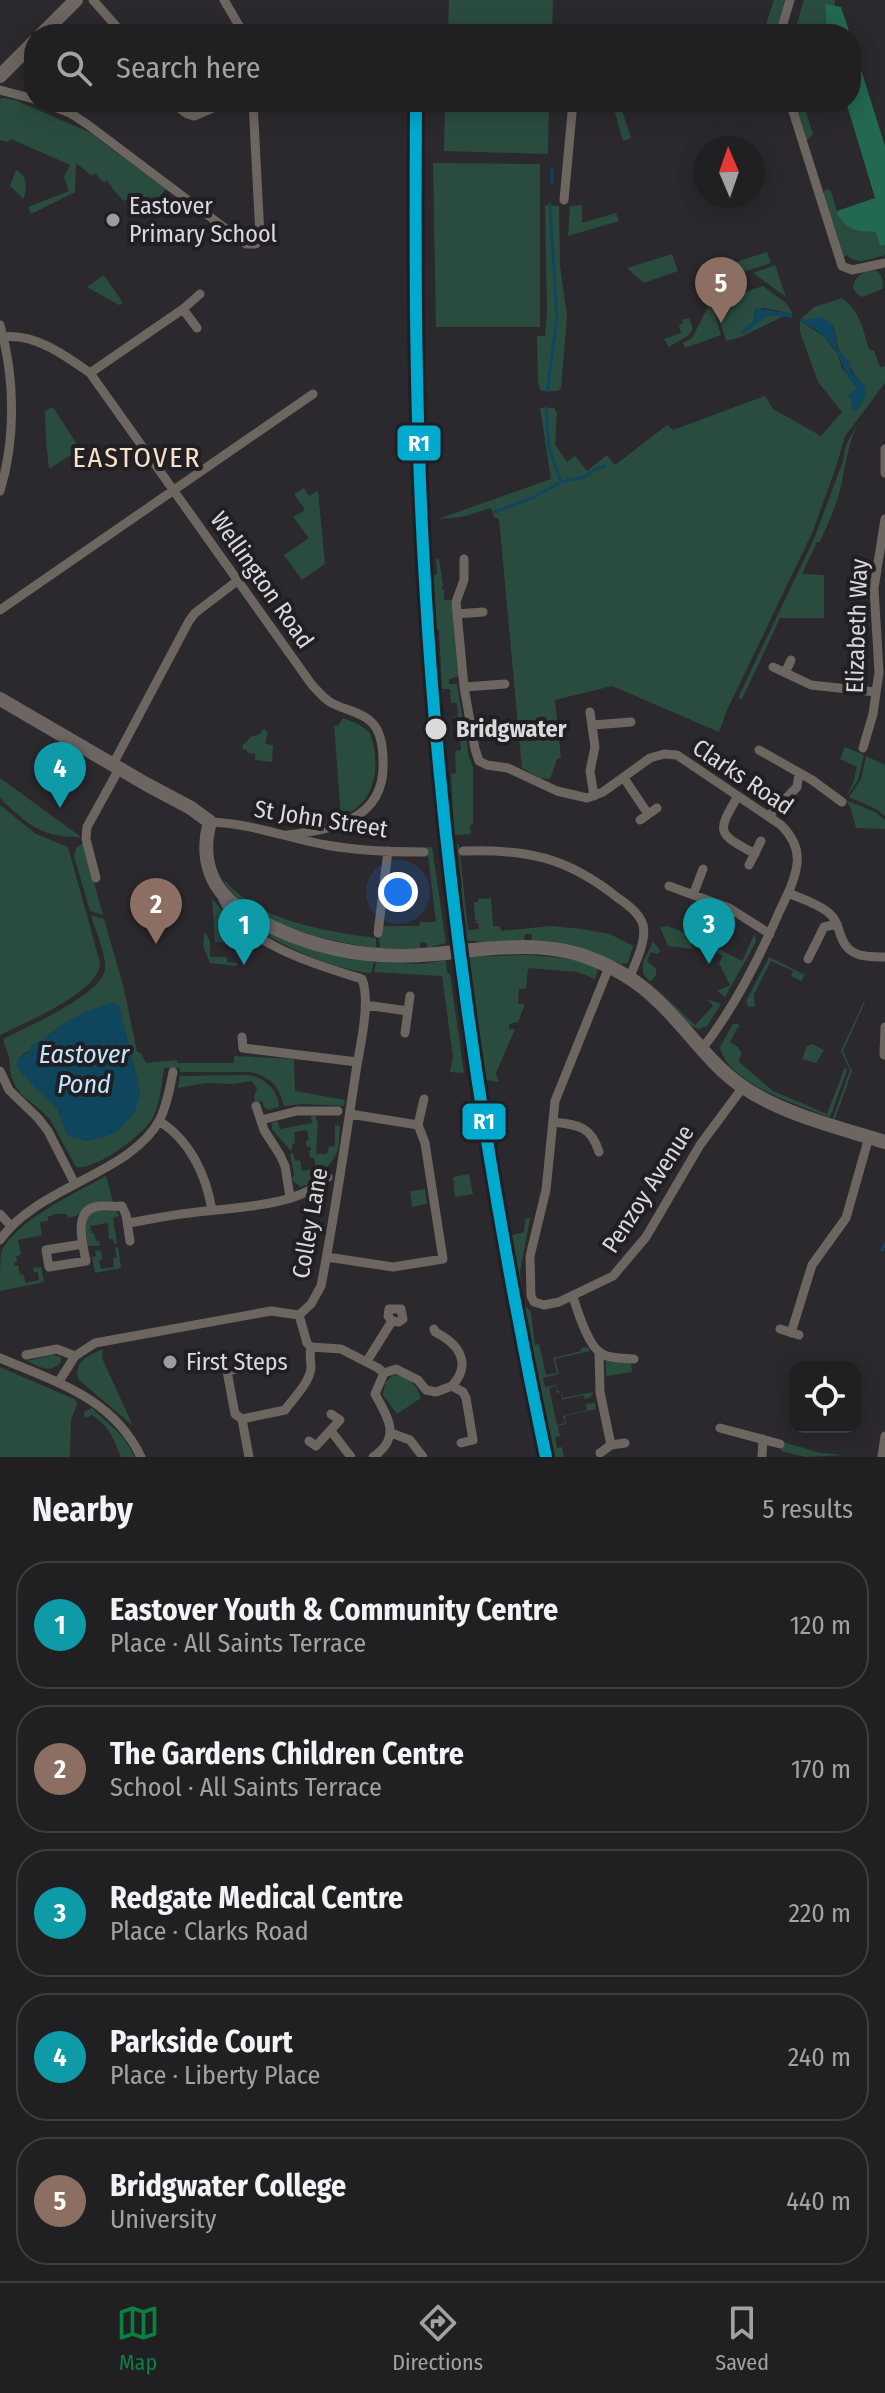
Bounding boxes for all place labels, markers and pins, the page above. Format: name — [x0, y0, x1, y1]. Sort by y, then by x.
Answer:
place label: Eastover Primary School — [129, 192, 277, 248]
marker: Eastover Primary School — [104, 211, 122, 229]
pin: 5 — [695, 257, 747, 323]
place label: Bridgwater — [456, 715, 567, 743]
marker: Bridgwater — [423, 716, 449, 742]
pin: 4 — [34, 742, 86, 808]
pin: 2 — [130, 878, 182, 944]
pin: 3 — [683, 898, 735, 964]
pin: 1 — [218, 899, 270, 965]
place label: First Steps — [186, 1348, 288, 1376]
marker: First Steps — [161, 1353, 179, 1371]

